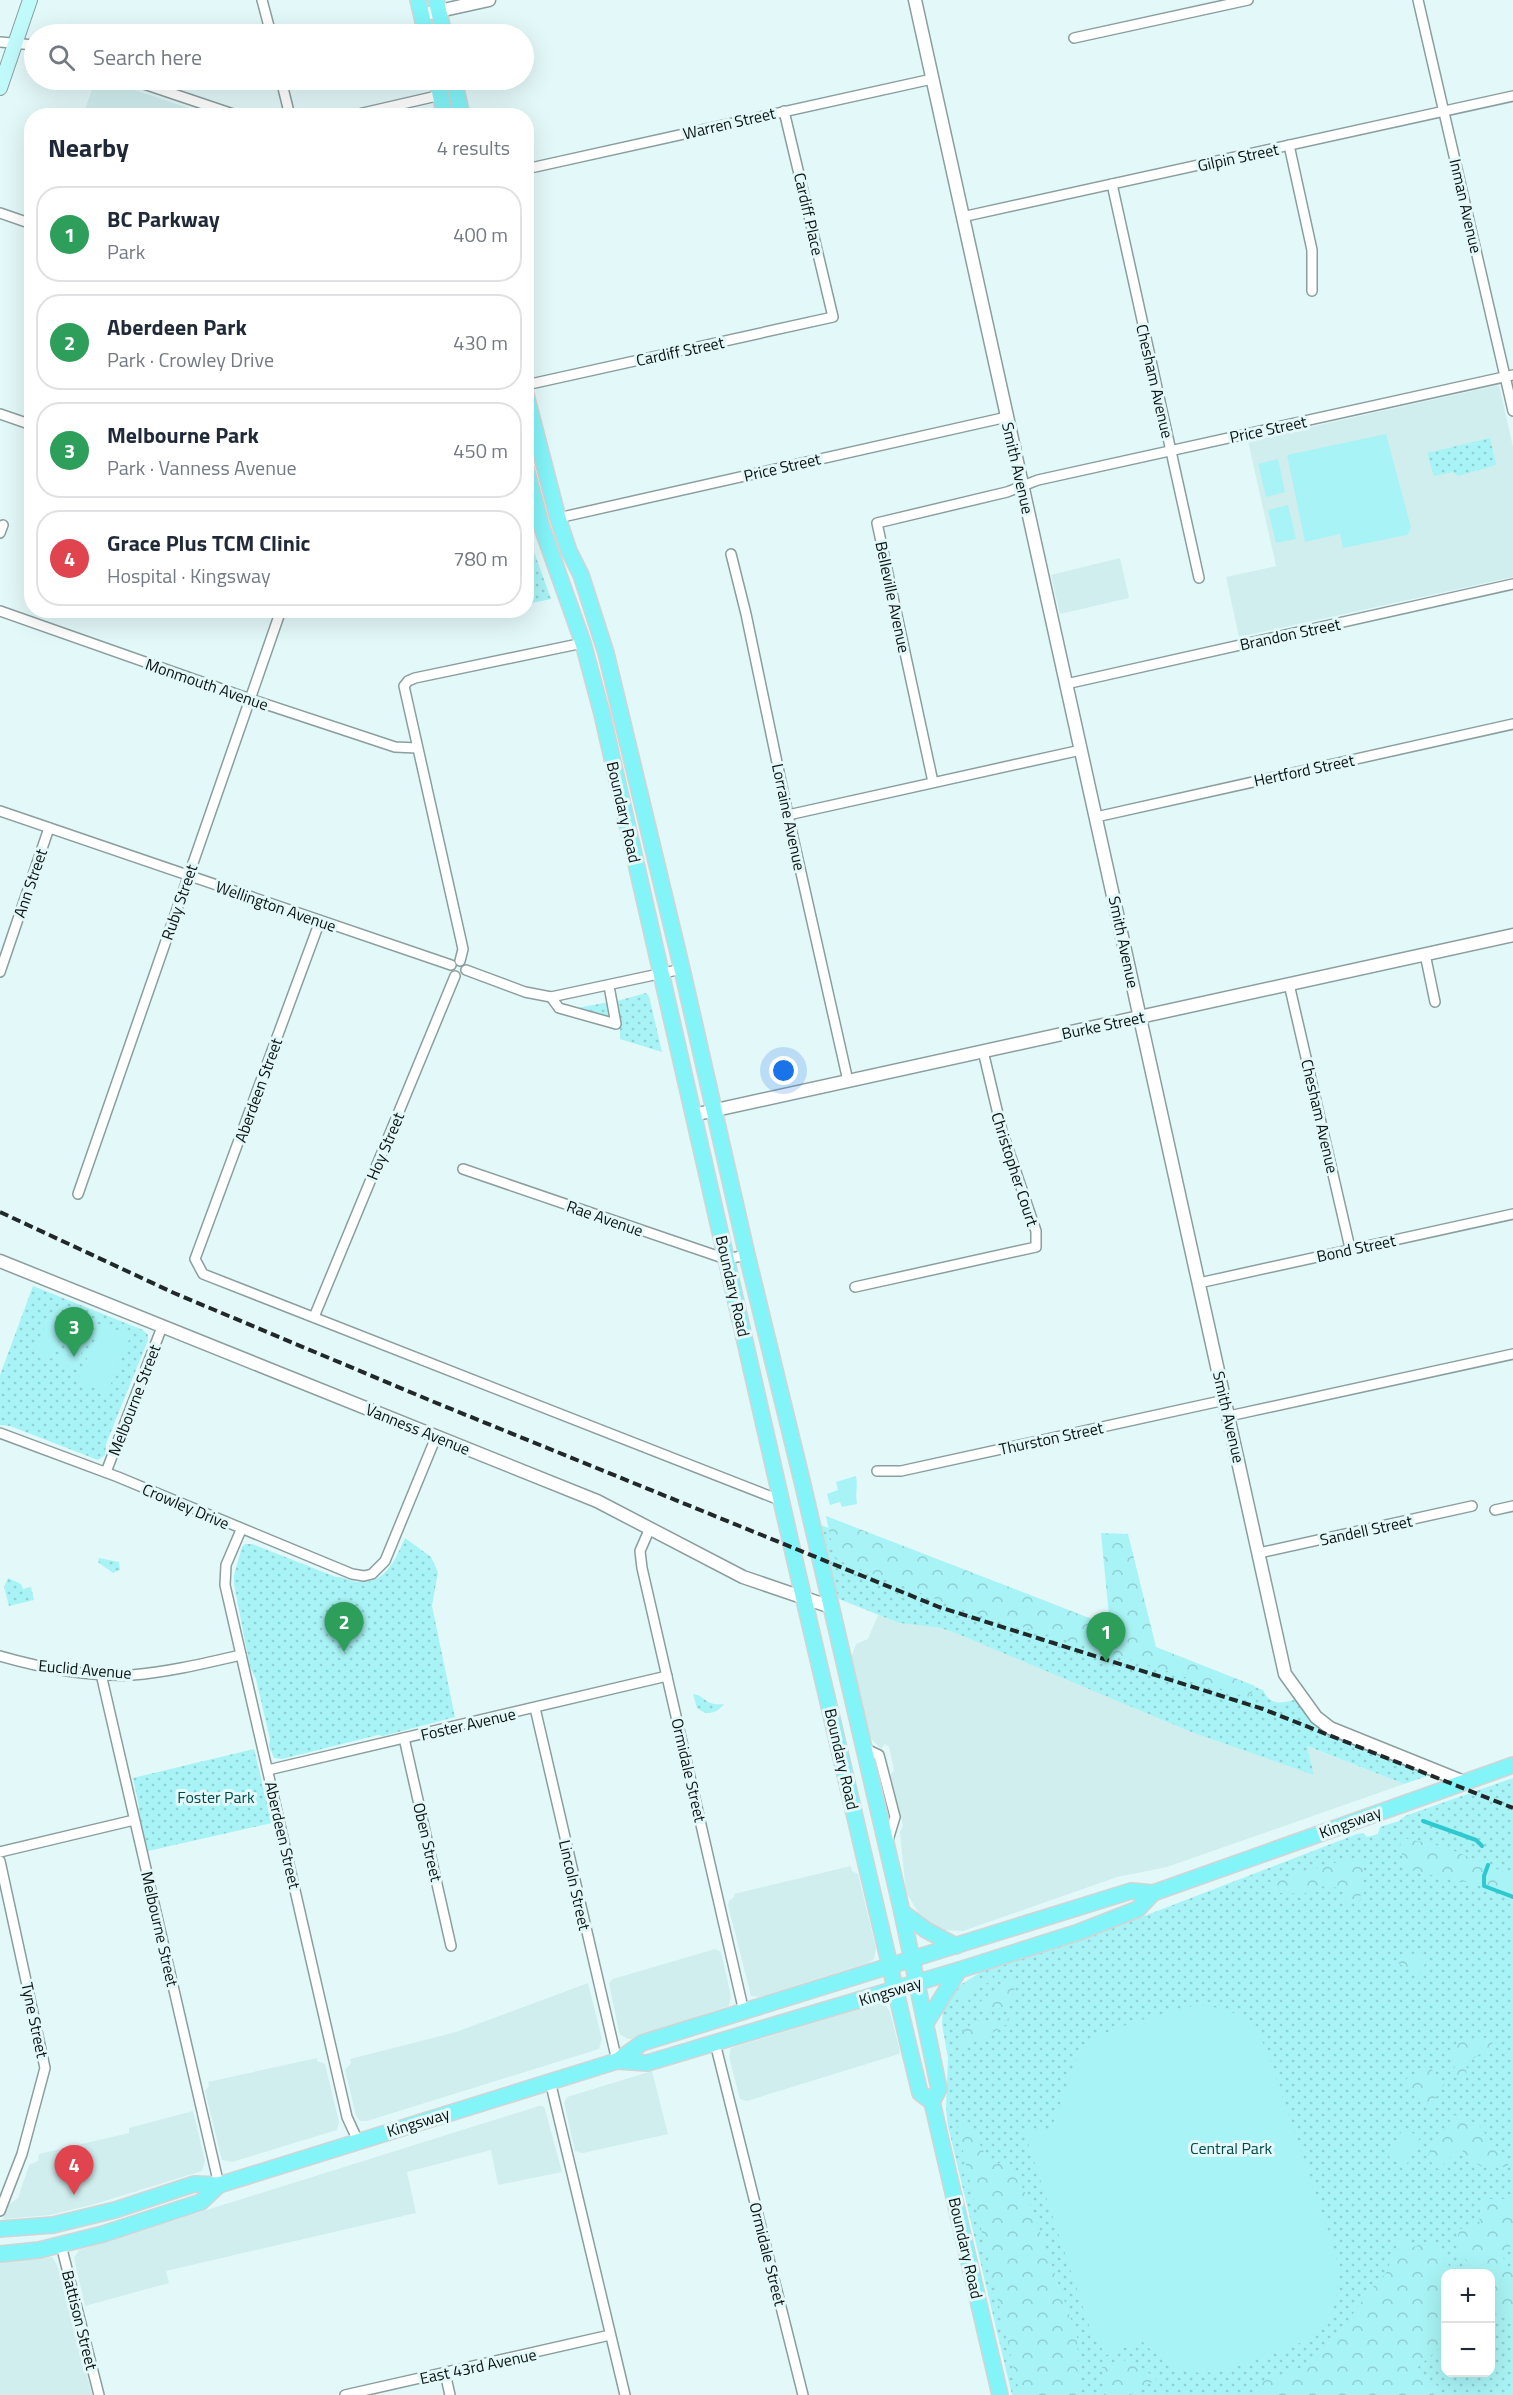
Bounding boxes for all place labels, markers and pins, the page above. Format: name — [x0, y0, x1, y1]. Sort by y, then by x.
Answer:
pin: 3 — [54, 1308, 94, 1357]
pin: 2 — [324, 1602, 364, 1652]
pin: 1 — [1086, 1612, 1126, 1662]
pin: 4 — [54, 2146, 94, 2195]

